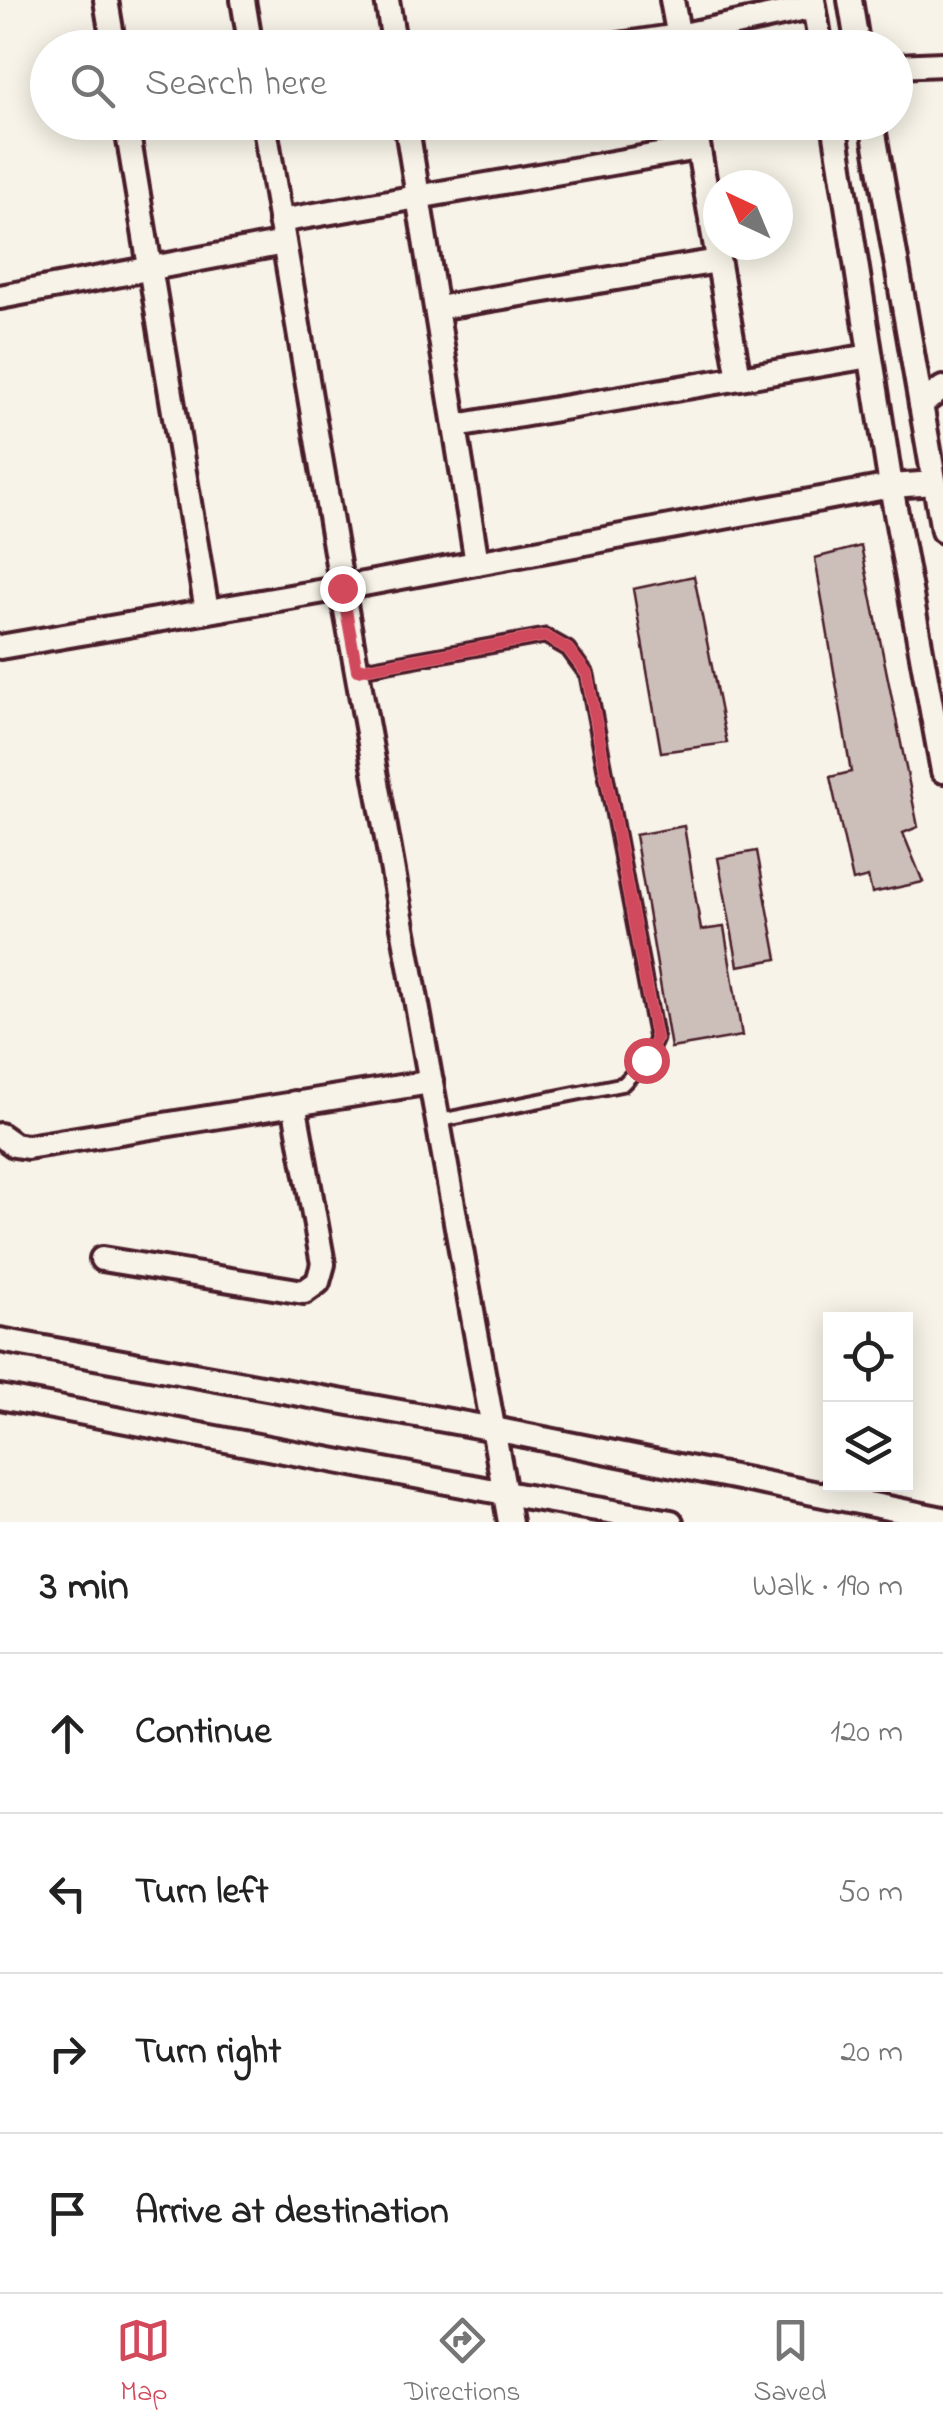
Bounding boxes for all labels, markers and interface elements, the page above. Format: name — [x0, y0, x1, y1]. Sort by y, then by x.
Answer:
search box — [30, 30, 913, 140]
text: Search here — [145, 57, 327, 113]
icon: search — [65, 58, 120, 113]
north arrow — [703, 170, 793, 260]
route end — [320, 566, 366, 612]
route start — [624, 1038, 670, 1084]
map controls — [823, 1312, 913, 1492]
button: locate — [823, 1312, 913, 1402]
button: layers — [823, 1402, 913, 1492]
text: 3 min — [40, 1557, 129, 1618]
text: Walk · 190 m — [752, 1564, 903, 1611]
text: Continue — [135, 1705, 271, 1761]
icon: ahead — [40, 1706, 95, 1761]
text: 120 m — [830, 1710, 903, 1757]
text: Turn left — [135, 1865, 268, 1921]
icon: left — [40, 1866, 95, 1921]
text: 50 m — [838, 1870, 903, 1917]
text: Turn right — [135, 2025, 281, 2081]
icon: right — [40, 2026, 95, 2081]
text: 20 m — [840, 2030, 903, 2077]
text: Arrive at destination — [135, 2185, 449, 2241]
icon: arrive — [40, 2186, 95, 2241]
tab: Map — [116, 2313, 171, 2414]
tab: Directions — [404, 2313, 521, 2414]
tab: Saved — [754, 2313, 827, 2414]

